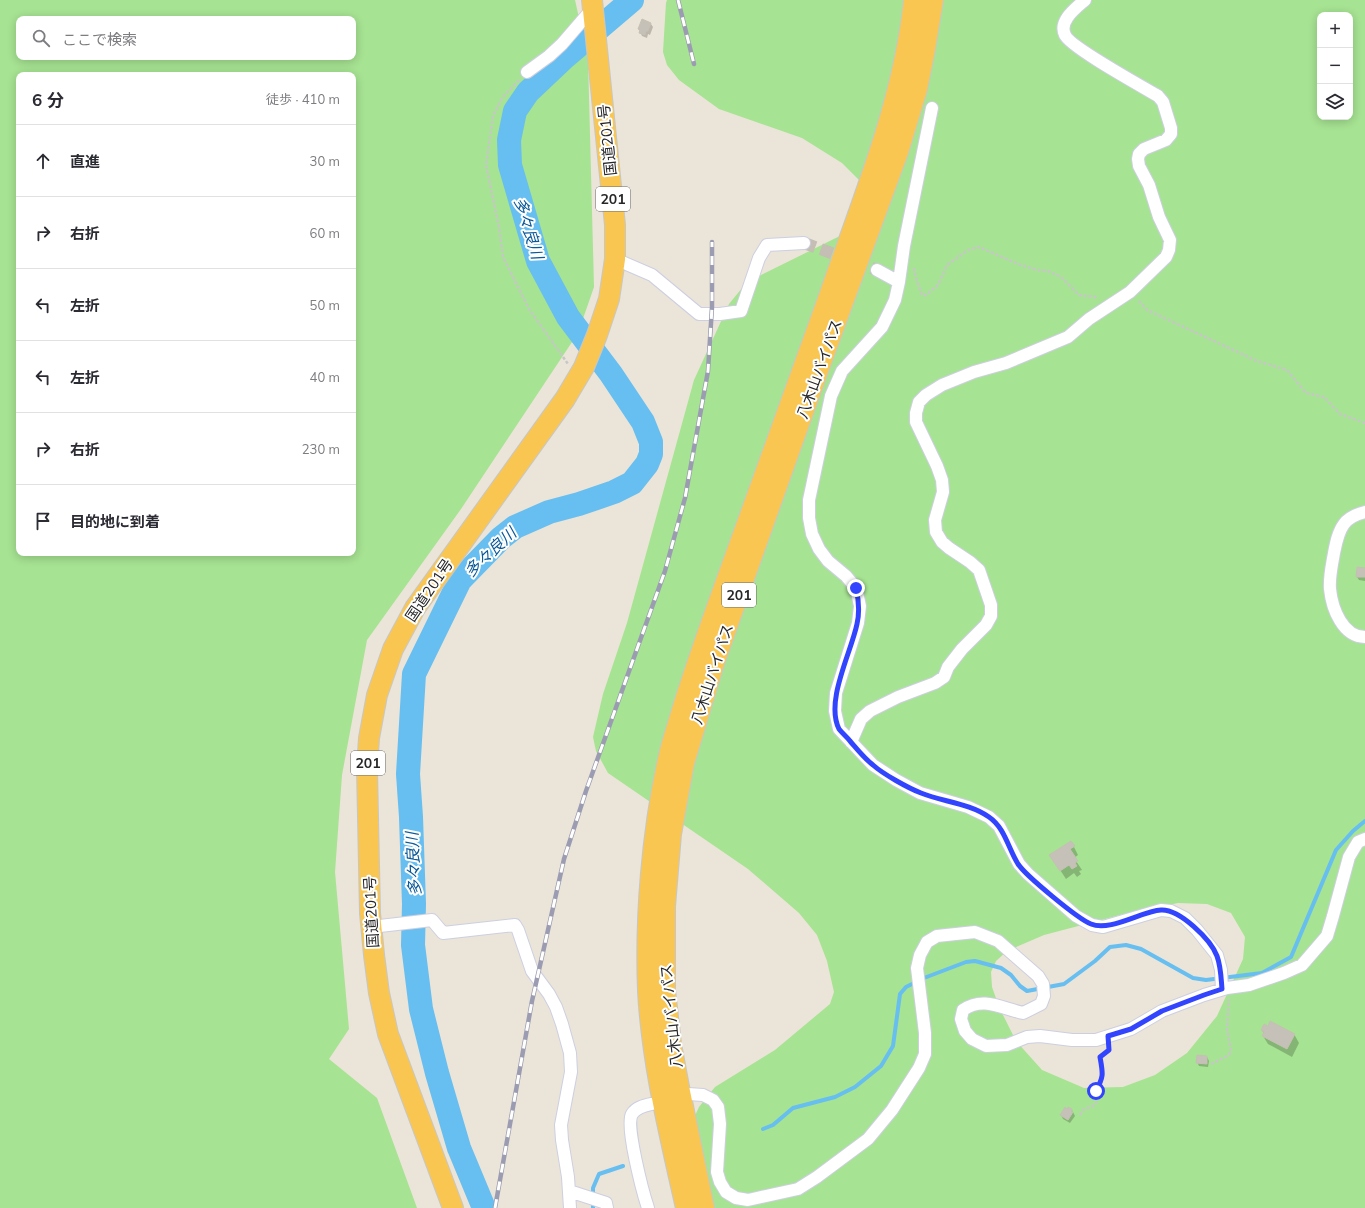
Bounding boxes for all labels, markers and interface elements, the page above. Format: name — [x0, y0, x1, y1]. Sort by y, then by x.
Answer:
map controls — [1317, 12, 1353, 120]
button: + — [1317, 12, 1353, 48]
search box — [16, 16, 356, 60]
icon: search — [30, 27, 52, 49]
text: ここで検索 — [62, 30, 137, 49]
button: − — [1317, 48, 1353, 84]
button: layers — [1317, 84, 1353, 120]
text: 6 分 — [32, 89, 64, 110]
text: 徒歩 · 410 m — [266, 91, 340, 107]
street label: 国道201号 — [594, 103, 620, 177]
icon: ahead — [32, 150, 54, 172]
text: 直進 — [70, 152, 100, 171]
text: 30 m — [310, 153, 340, 169]
road number: 201 — [596, 187, 630, 211]
water label: 多々良川 — [510, 194, 549, 263]
icon: right — [32, 222, 54, 244]
text: 右折 — [70, 224, 100, 243]
text: 60 m — [310, 225, 340, 241]
icon: left — [32, 294, 54, 316]
text: 左折 — [70, 296, 100, 315]
text: 50 m — [310, 297, 340, 313]
street label: 八木山バイパス — [792, 317, 846, 421]
icon: left — [32, 366, 54, 388]
text: 左折 — [70, 368, 100, 387]
text: 40 m — [310, 369, 340, 385]
icon: right — [32, 438, 54, 460]
text: 右折 — [70, 440, 100, 459]
text: 230 m — [302, 441, 340, 457]
icon: arrive — [32, 510, 54, 532]
text: 目的地に到着 — [70, 512, 160, 531]
water label: 多々良川 — [460, 522, 522, 581]
street label: 国道201号 — [401, 555, 457, 625]
route end — [847, 579, 865, 597]
road number: 201 — [722, 583, 756, 607]
street label: 八木山バイパス — [687, 621, 737, 727]
road number: 201 — [351, 751, 385, 775]
water label: 多々良川 — [401, 830, 425, 896]
street label: 国道201号 — [360, 876, 382, 948]
street label: 八木山バイパス — [656, 963, 686, 1069]
route start — [1087, 1082, 1105, 1100]

